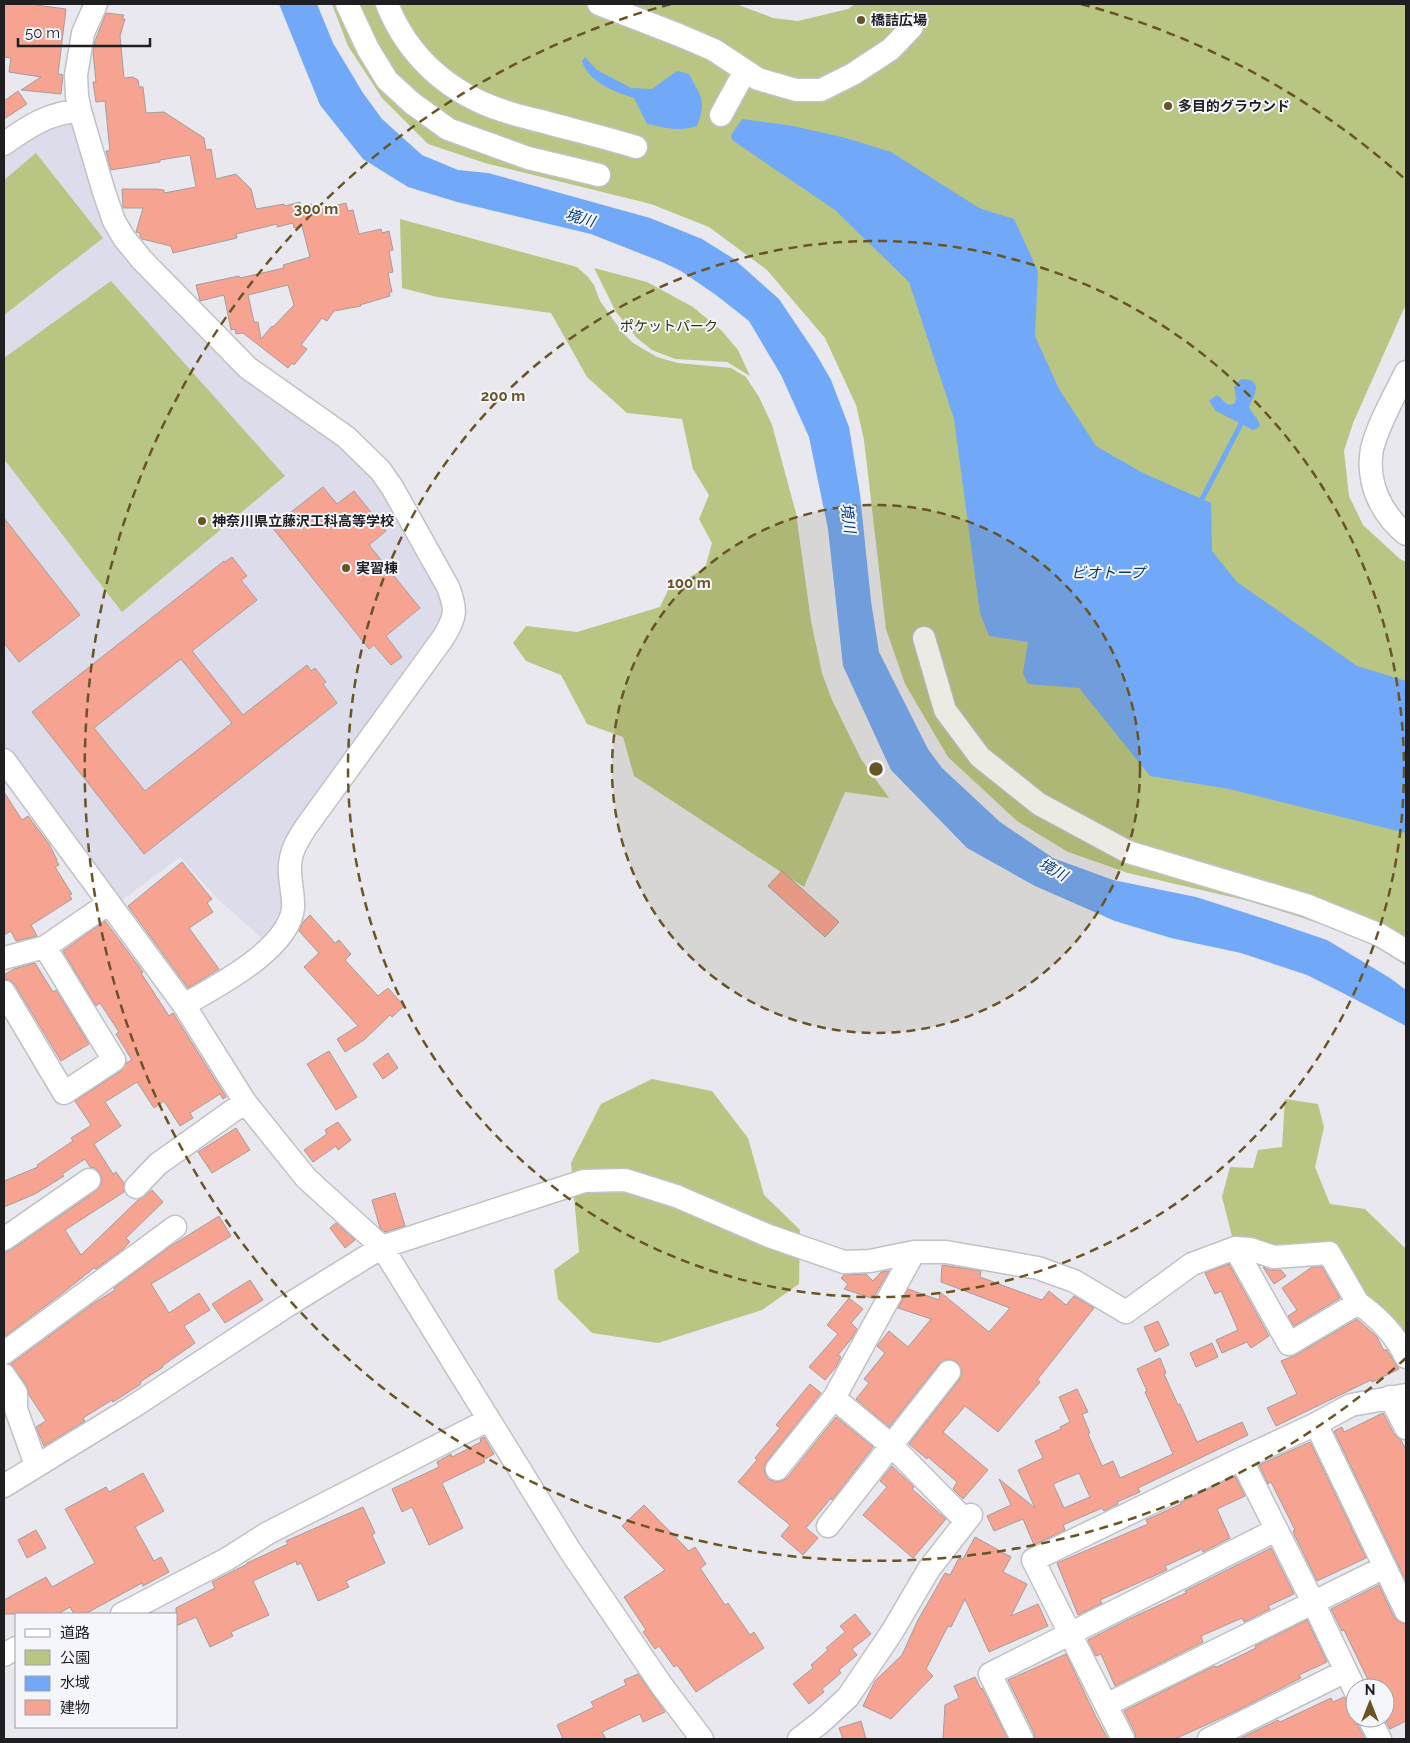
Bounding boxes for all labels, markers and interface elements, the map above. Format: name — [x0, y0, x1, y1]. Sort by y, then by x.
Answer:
place label: 橋詰広場 — [871, 12, 927, 28]
marker: 橋詰広場 — [855, 14, 867, 26]
scale bar — [18, 15, 150, 47]
text: 50 m — [25, 24, 60, 42]
place label: 多目的グラウンド — [1178, 98, 1290, 114]
marker: 多目的グラウンド — [1162, 100, 1174, 112]
text: 300 m — [294, 200, 338, 218]
water label: 境川 — [563, 205, 599, 231]
park label: ポケットパーク — [620, 318, 718, 334]
text: 200 m — [481, 387, 525, 405]
water label: 境川 — [837, 502, 859, 536]
place label: 神奈川県立藤沢工科高等学校 — [212, 513, 394, 529]
marker: 神奈川県立藤沢工科高等学校 — [196, 515, 208, 527]
place label: 実習棟 — [356, 560, 398, 576]
marker: 実習棟 — [340, 562, 352, 574]
water label: ビオトープ — [1071, 564, 1148, 582]
text: 100 m — [667, 574, 711, 592]
centre of rings — [867, 760, 885, 778]
water label: 境川 — [1036, 855, 1072, 886]
legend — [15, 1613, 178, 1728]
text: 道路 — [60, 1624, 90, 1642]
text: 公園 — [60, 1649, 90, 1667]
text: 水域 — [60, 1674, 90, 1692]
north arrow — [1345, 1678, 1395, 1728]
text: N — [1365, 1682, 1375, 1698]
text: 建物 — [60, 1699, 90, 1717]

